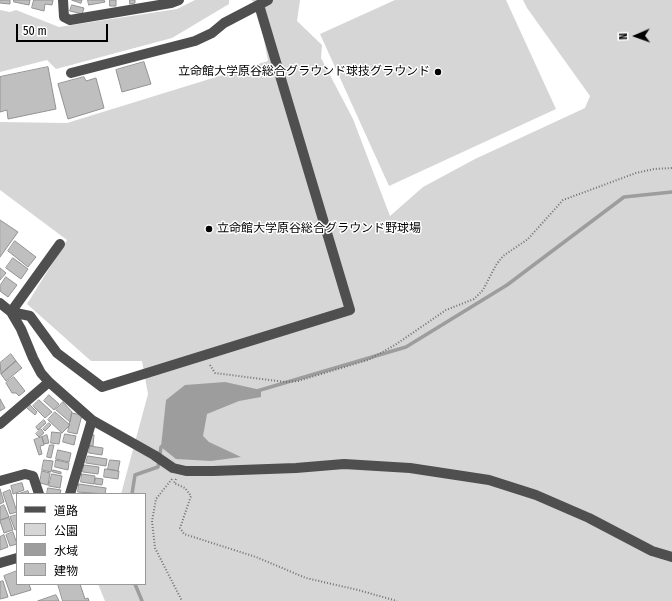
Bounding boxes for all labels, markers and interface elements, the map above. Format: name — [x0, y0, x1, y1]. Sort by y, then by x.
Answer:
scale bar — [18, 16, 110, 42]
north arrow — [616, 16, 656, 56]
text: 50 m — [23, 24, 47, 38]
text: N — [617, 33, 630, 40]
place label: 立命館大学原谷総合グラウンド球技グラウンド — [178, 65, 430, 79]
marker: 立命館大学原谷総合グラウンド球技グラウンド — [433, 67, 443, 77]
place label: 立命館大学原谷総合グラウンド野球場 — [217, 222, 421, 236]
marker: 立命館大学原谷総合グラウンド野球場 — [204, 224, 214, 234]
legend — [16, 493, 146, 585]
text: 道路 — [54, 504, 78, 518]
text: 公園 — [54, 524, 78, 538]
text: 水域 — [54, 544, 78, 558]
text: 建物 — [54, 564, 78, 578]

